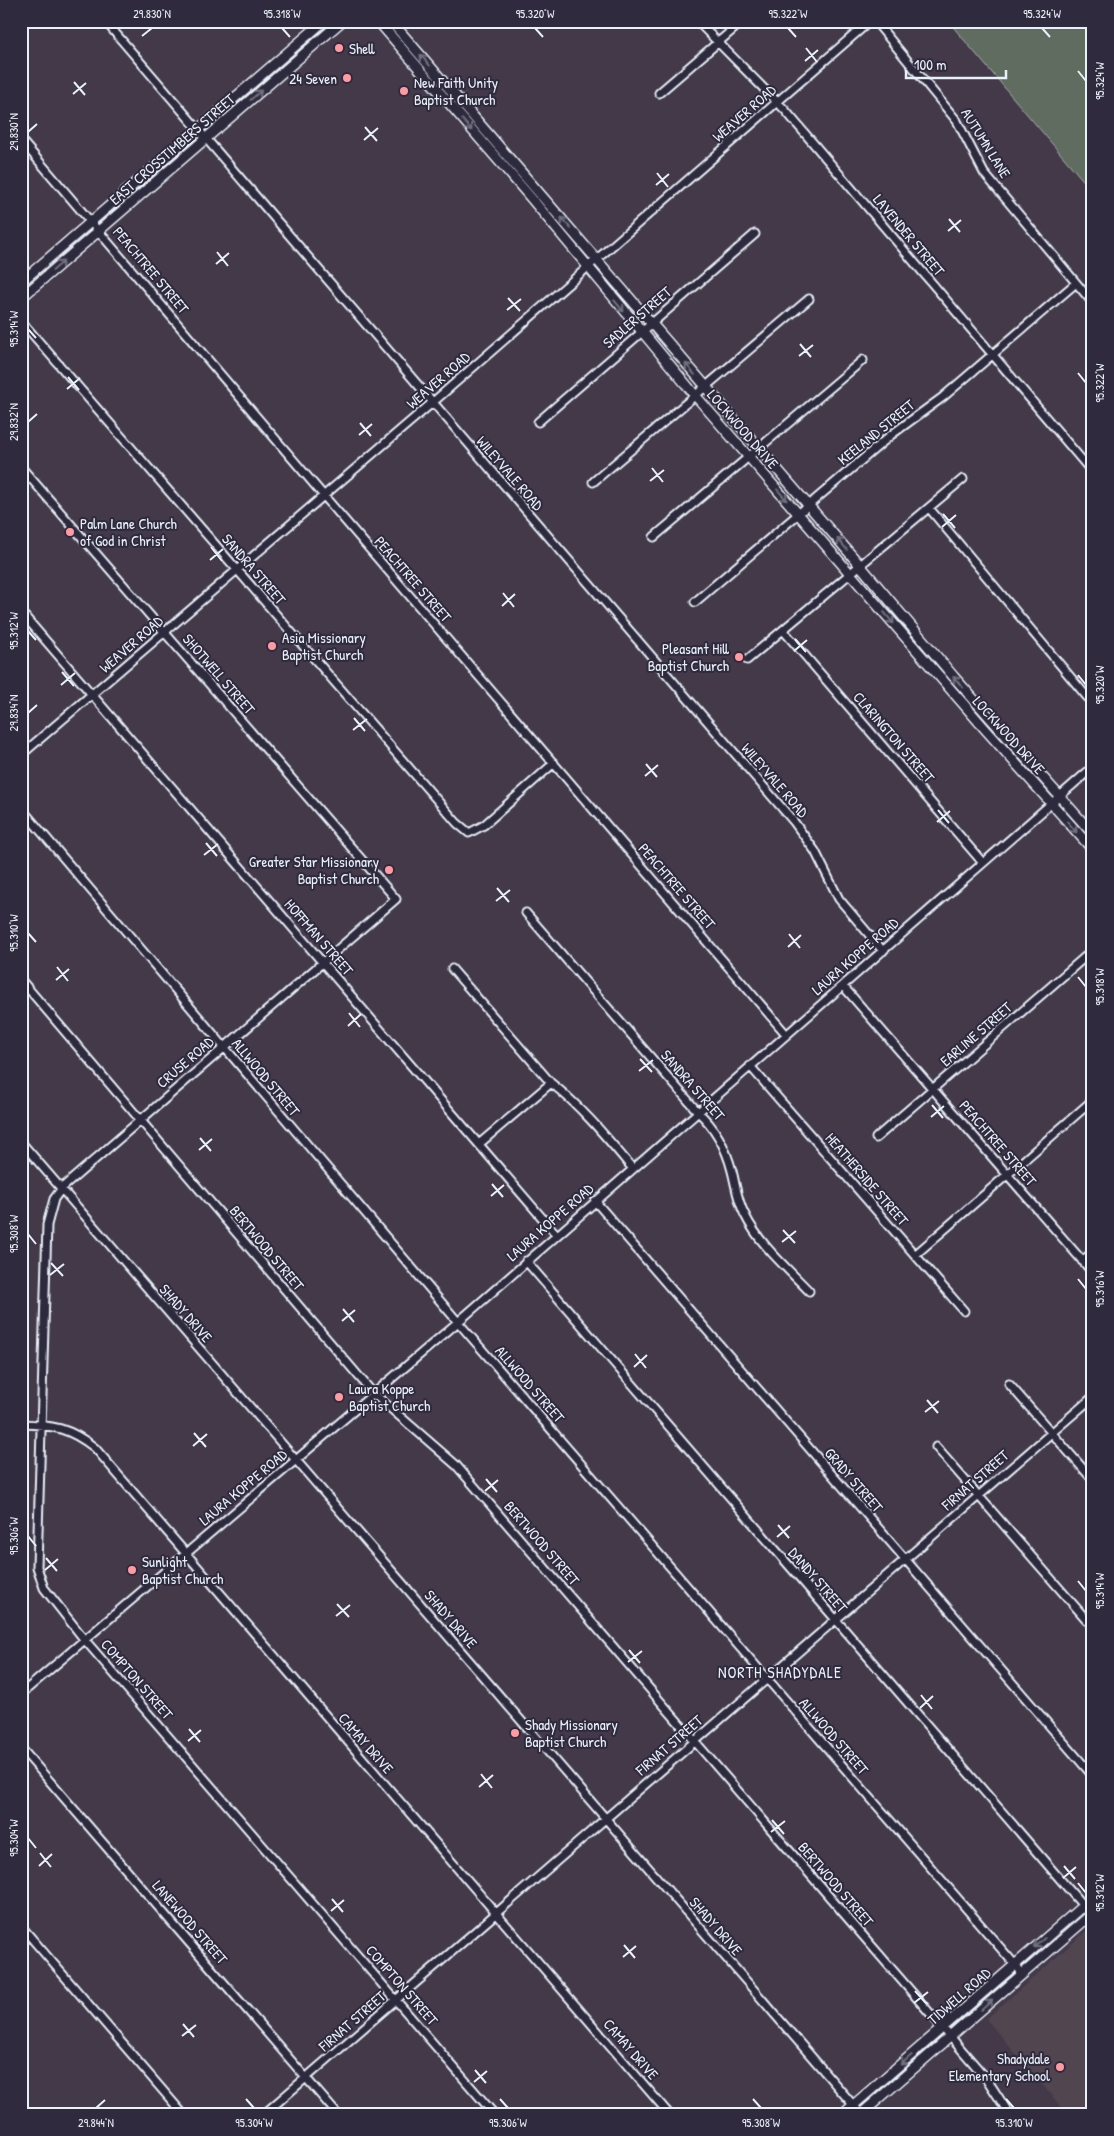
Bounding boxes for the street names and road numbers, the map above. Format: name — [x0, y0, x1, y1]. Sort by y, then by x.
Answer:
street label: WEAVER ROAD — [708, 79, 781, 147]
street label: EAST CROSSTIMBERS STREET — [105, 88, 240, 210]
street label: AUTUMN LANE — [956, 104, 1016, 182]
street label: LAVENDER STREET — [869, 190, 950, 281]
street label: PEACHTREE STREET — [108, 222, 194, 319]
street label: SADLER STREET — [598, 281, 677, 353]
street label: WEAVER ROAD — [402, 346, 475, 414]
street label: LOCKWOOD DRIVE — [703, 385, 784, 474]
street label: KEELAND STREET — [833, 394, 920, 470]
street label: WILEYVALE ROAD — [472, 431, 549, 515]
street label: SANDRA STREET — [217, 529, 291, 610]
street label: PEACHTREE STREET — [370, 531, 457, 627]
street label: WEAVER ROAD — [95, 610, 168, 678]
street label: SHOTWELL STREET — [178, 629, 261, 720]
street label: CLARINGTON STREET — [849, 687, 940, 788]
street label: LOCKWOOD DRIVE — [968, 691, 1050, 779]
street label: WILEYVALE ROAD — [737, 738, 814, 822]
street label: PEACHTREE STREET — [634, 838, 721, 934]
street label: HOFFMAN STREET — [280, 894, 359, 981]
street label: LAURA KOPPE ROAD — [807, 912, 904, 1000]
street label: EARLINE STREET — [936, 996, 1017, 1071]
street label: CRUSE ROAD — [152, 1031, 219, 1093]
street label: ALLWOOD STREET — [227, 1033, 306, 1121]
street label: SANDRA STREET — [656, 1045, 730, 1126]
street label: PEACHTREE STREET — [955, 1095, 1042, 1191]
street label: HEATHERSIDE STREET — [821, 1128, 914, 1231]
street label: LAURA KOPPE ROAD — [502, 1178, 599, 1266]
street label: BERTWOOD STREET — [225, 1201, 310, 1296]
street label: SHADY DRIVE — [155, 1279, 217, 1347]
street label: ALLWOOD STREET — [491, 1341, 570, 1428]
street label: LAURA KOPPE ROAD — [194, 1443, 292, 1530]
street label: GRADY STREET — [820, 1443, 889, 1518]
street label: FIRNAT STREET — [936, 1444, 1014, 1516]
street label: BERTWOOD STREET — [499, 1496, 585, 1590]
street label: DANDY STREET — [784, 1543, 853, 1618]
street label: SHADY DRIVE — [420, 1585, 482, 1653]
street label: COMPTON STREET — [96, 1634, 179, 1725]
street label: ALLWOOD STREET — [795, 1693, 874, 1780]
street label: CAMAY DRIVE — [334, 1708, 399, 1778]
street label: FIRNAT STREET — [630, 1709, 708, 1781]
street label: BERTWOOD STREET — [793, 1837, 879, 1931]
street label: LANEWOOD STREET — [148, 1875, 233, 1969]
street label: SHADY DRIVE — [685, 1892, 747, 1960]
street label: COMPTON STREET — [361, 1940, 444, 2031]
street label: TIDWELL ROAD — [923, 1962, 996, 2029]
street label: FIRNAT STREET — [313, 1985, 391, 2057]
street label: CAMAY DRIVE — [599, 2014, 664, 2084]

